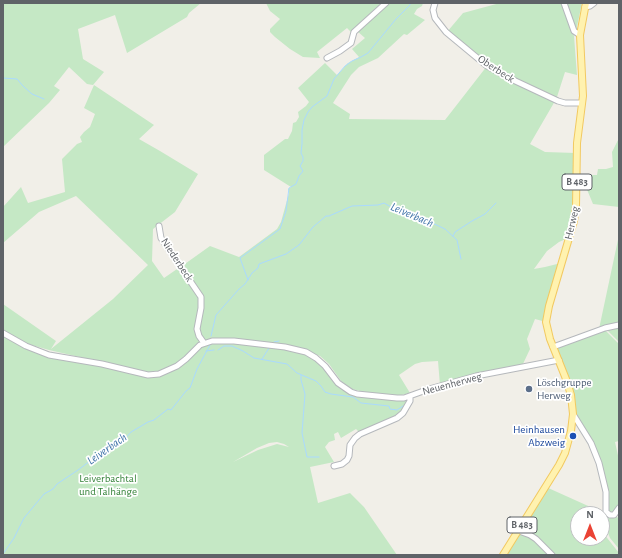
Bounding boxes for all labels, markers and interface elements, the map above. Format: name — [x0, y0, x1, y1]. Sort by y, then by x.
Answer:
street label: Oberbeck — [475, 52, 517, 86]
road number: B 483 — [562, 174, 592, 190]
water label: Leiverbach — [388, 200, 436, 230]
street label: Herweg — [562, 205, 582, 241]
street label: Niederbeck — [158, 236, 196, 284]
street label: Neuenherweg — [421, 370, 483, 398]
place label: Löschgruppe Herweg — [537, 376, 592, 402]
marker: Löschgruppe Herweg — [524, 384, 534, 394]
place label: Heinhausen Abzweig — [513, 423, 565, 449]
water label: Leiverbach — [84, 430, 130, 468]
marker: Heinhausen Abzweig — [568, 431, 578, 441]
park label: Leiverbachtal und Talhänge — [79, 472, 137, 498]
north arrow — [570, 506, 610, 546]
text: N — [586, 509, 594, 520]
road number: B 483 — [507, 517, 537, 533]

